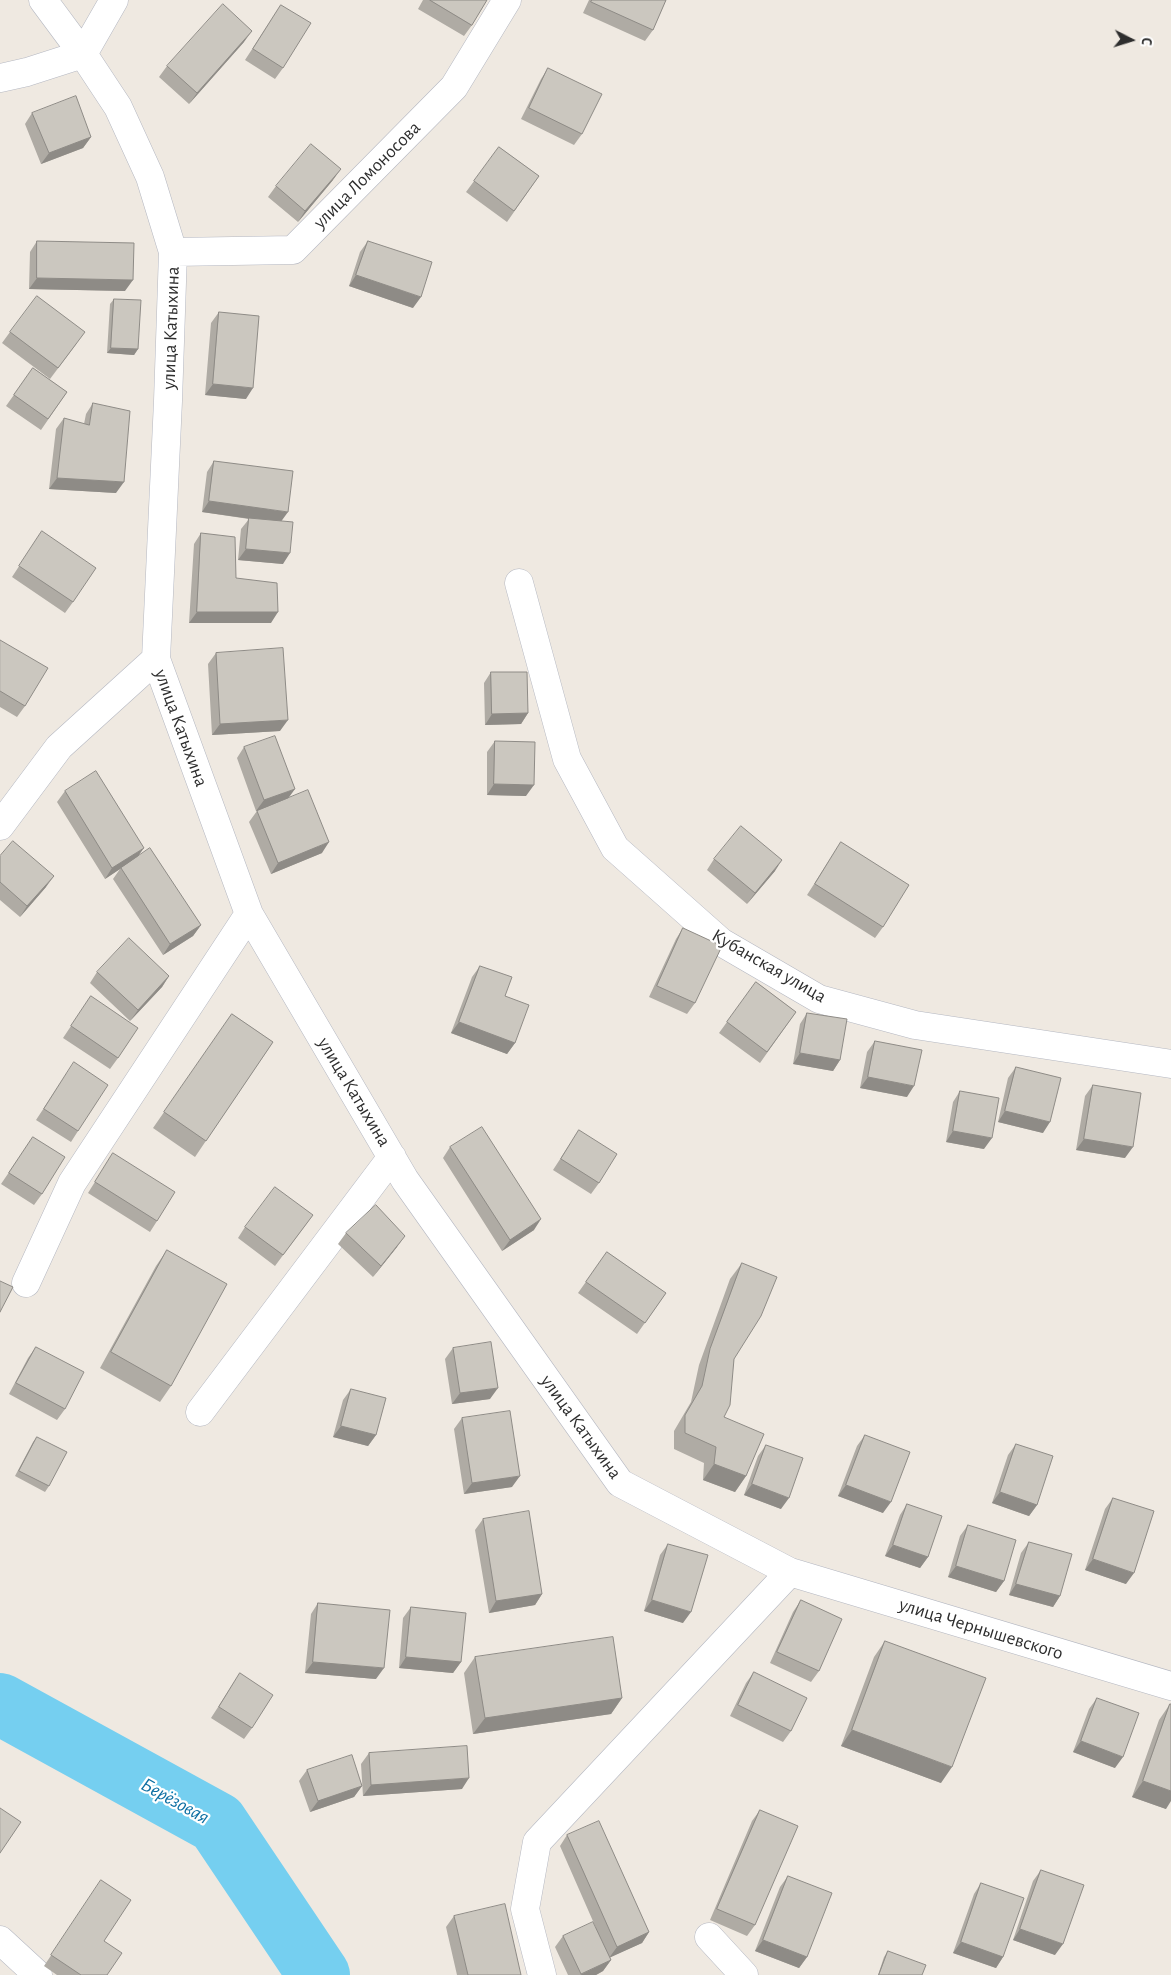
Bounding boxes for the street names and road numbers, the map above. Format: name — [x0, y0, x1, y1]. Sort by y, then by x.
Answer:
street label: улица Ломоносова — [309, 117, 425, 233]
street label: улица Катыхина — [157, 266, 185, 390]
street label: улица Катыхина — [149, 666, 213, 790]
street label: Кубанская улица — [708, 924, 830, 1008]
street label: улица Катыхина — [312, 1033, 396, 1151]
street label: улица Катыхина — [536, 1370, 626, 1484]
street label: улица Чернышевского — [896, 1593, 1066, 1665]

